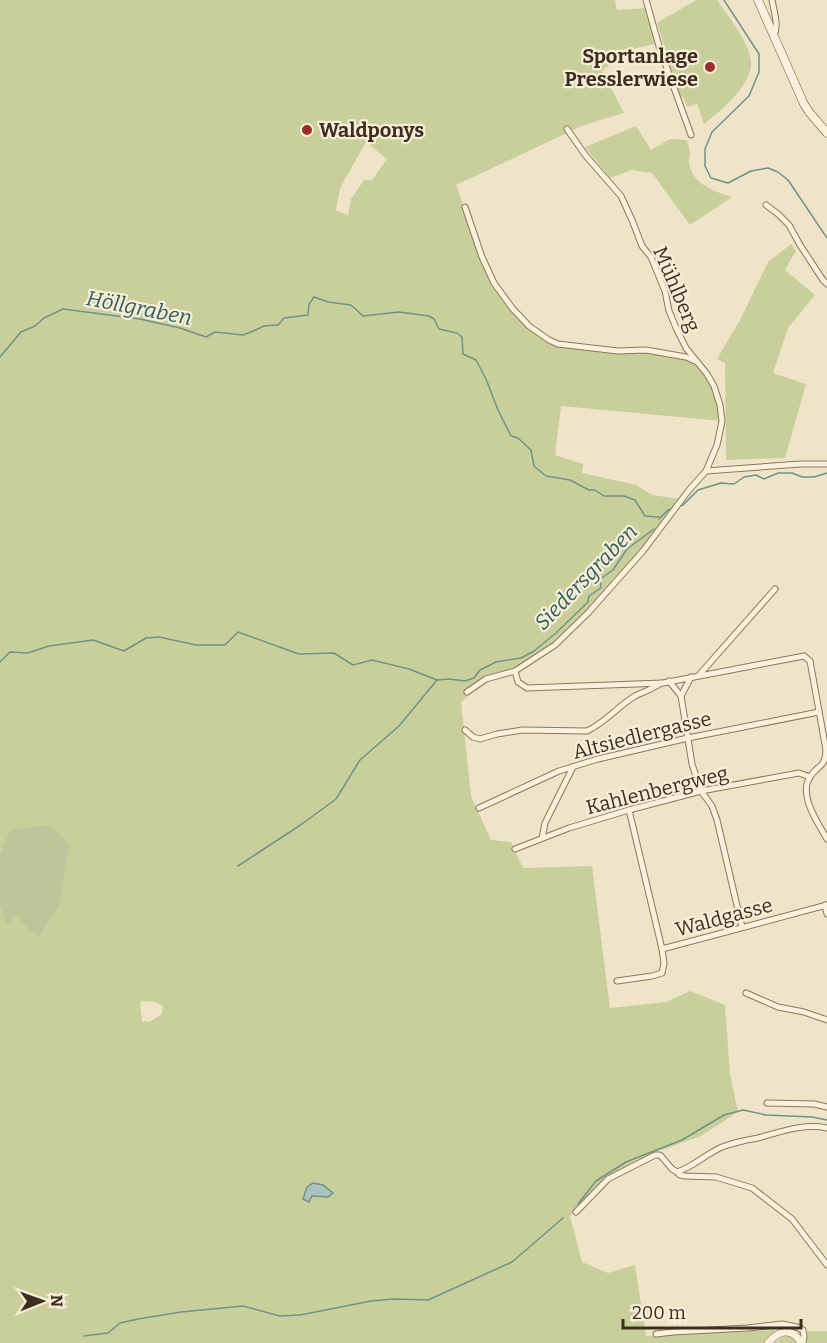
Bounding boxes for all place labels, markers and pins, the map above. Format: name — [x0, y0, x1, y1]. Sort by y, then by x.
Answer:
place label: Sportanlage Presslerwiese — [565, 44, 698, 91]
marker: Sportanlage Presslerwiese — [703, 60, 717, 74]
place label: Waldponys — [319, 118, 424, 142]
marker: Waldponys — [300, 123, 314, 137]

